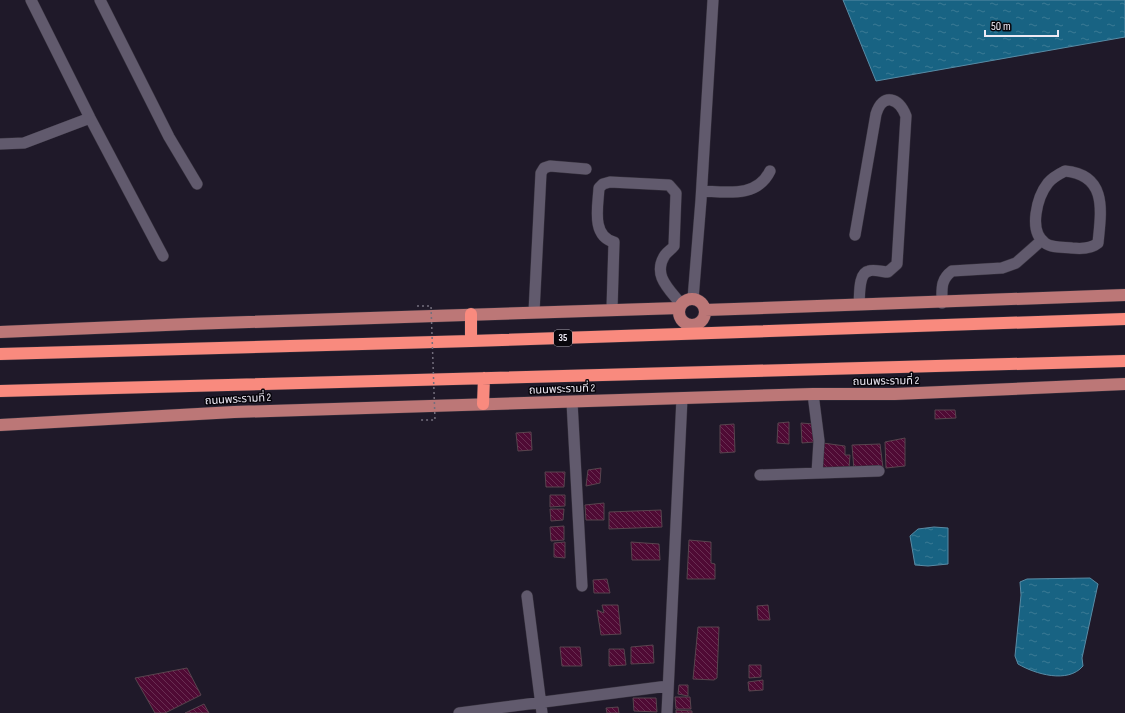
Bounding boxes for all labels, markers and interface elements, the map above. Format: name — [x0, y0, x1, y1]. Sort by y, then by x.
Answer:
scale bar — [985, 12, 1058, 38]
text: 50 m — [991, 19, 1011, 34]
road number: 35 — [554, 330, 572, 346]
street label: ถนนพระรามที่ 2 — [853, 372, 920, 388]
street label: ถนนพระรามที่ 2 — [529, 379, 596, 397]
street label: ถนนพระรามที่ 2 — [204, 389, 272, 407]

